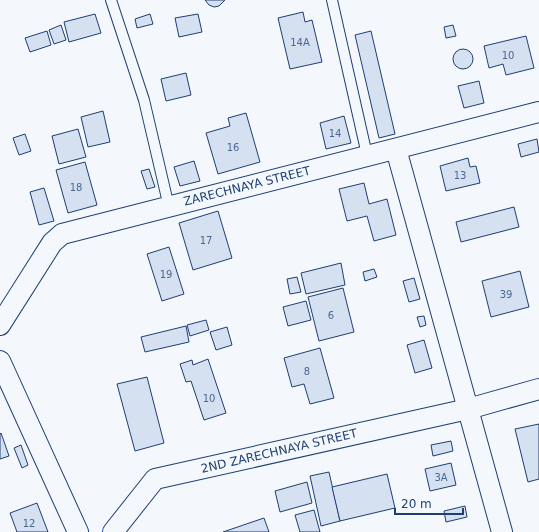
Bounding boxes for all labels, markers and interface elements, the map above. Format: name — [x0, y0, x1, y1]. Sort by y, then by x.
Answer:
house number: 14А — [290, 37, 310, 48]
house number: 10 — [502, 50, 514, 61]
house number: 14 — [329, 128, 341, 139]
house number: 16 — [227, 142, 239, 153]
street label: ZARECHNAYA STREET — [182, 163, 313, 209]
house number: 13 — [454, 170, 466, 181]
house number: 18 — [70, 182, 82, 193]
house number: 17 — [200, 235, 212, 246]
house number: 19 — [160, 269, 172, 280]
house number: 39 — [500, 289, 512, 300]
house number: 6 — [328, 310, 334, 321]
house number: 8 — [304, 366, 310, 377]
house number: 10 — [203, 393, 215, 404]
street label: 2ND ZARECHNAYA STREET — [200, 426, 359, 476]
house number: 3А — [434, 472, 448, 483]
scale bar — [395, 490, 463, 516]
text: 20 m — [401, 497, 432, 511]
house number: 12 — [23, 518, 35, 529]

